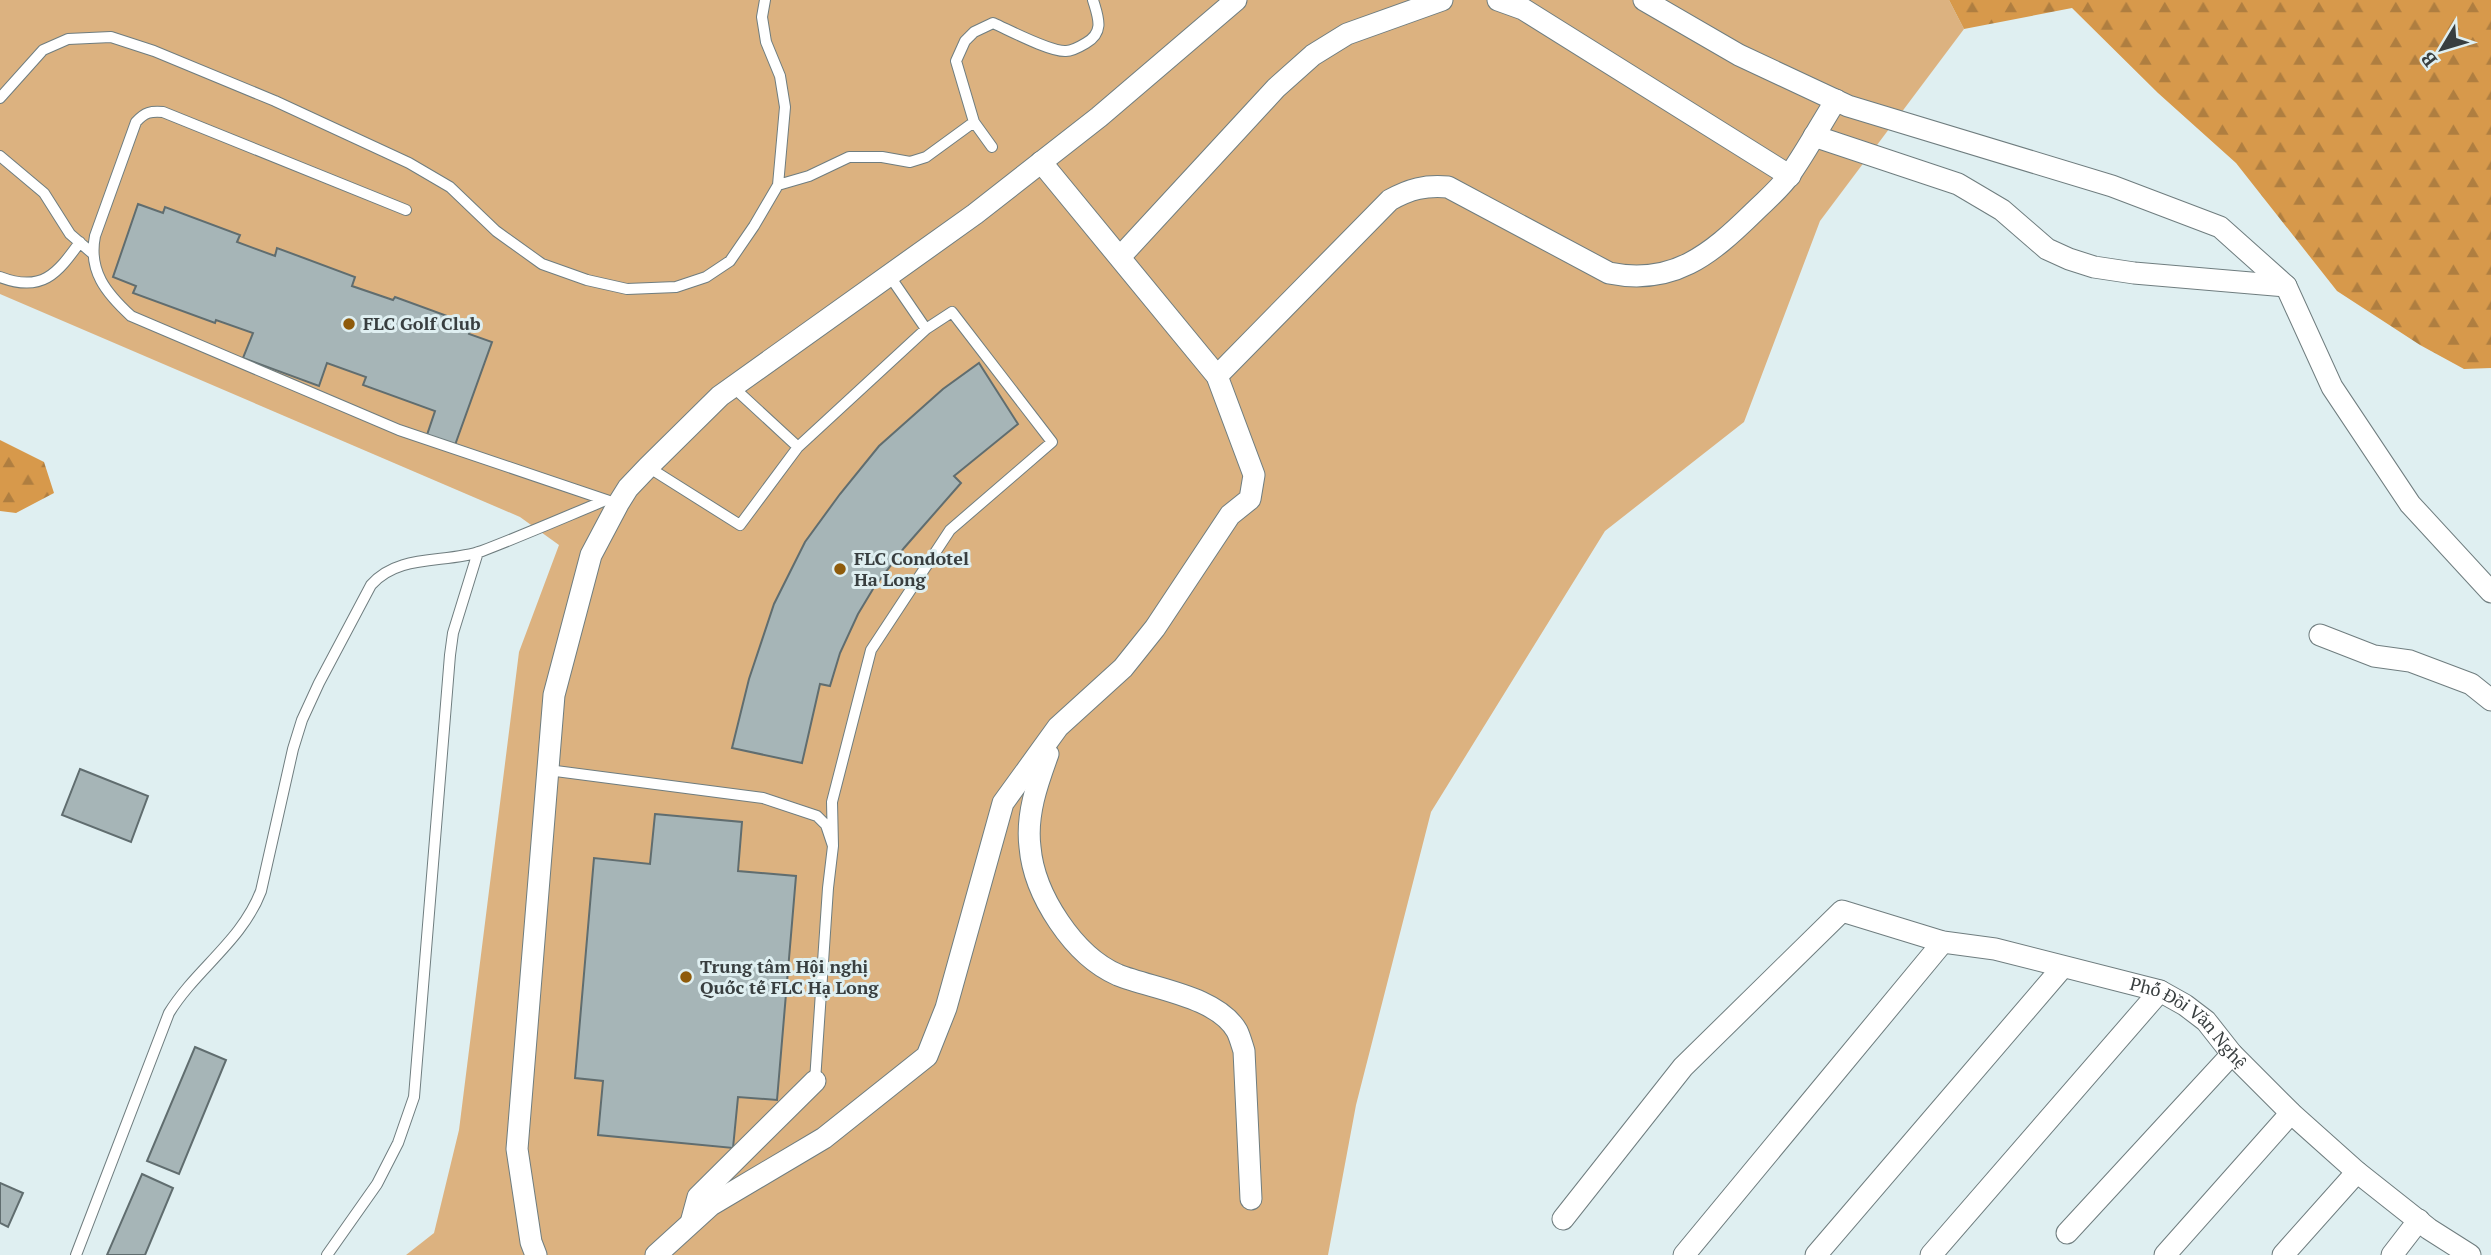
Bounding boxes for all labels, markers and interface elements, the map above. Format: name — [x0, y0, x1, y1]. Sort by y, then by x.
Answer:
north arrow — [2407, 14, 2477, 84]
text: B — [2415, 47, 2442, 72]
place label: FLC Golf Club — [363, 311, 481, 335]
marker: FLC Golf Club — [341, 316, 357, 332]
place label: FLC Condotel Ha Long — [854, 546, 969, 591]
marker: FLC Condotel Ha Long — [832, 561, 848, 577]
place label: Trung tâm Hội nghị Quốc tế FLC Hạ Long — [700, 954, 879, 999]
marker: Trung tâm Hội nghị Quốc tế FLC Hạ Long — [678, 969, 694, 985]
street label: Phố Đồi Văn Nghệ — [2128, 971, 2253, 1073]

